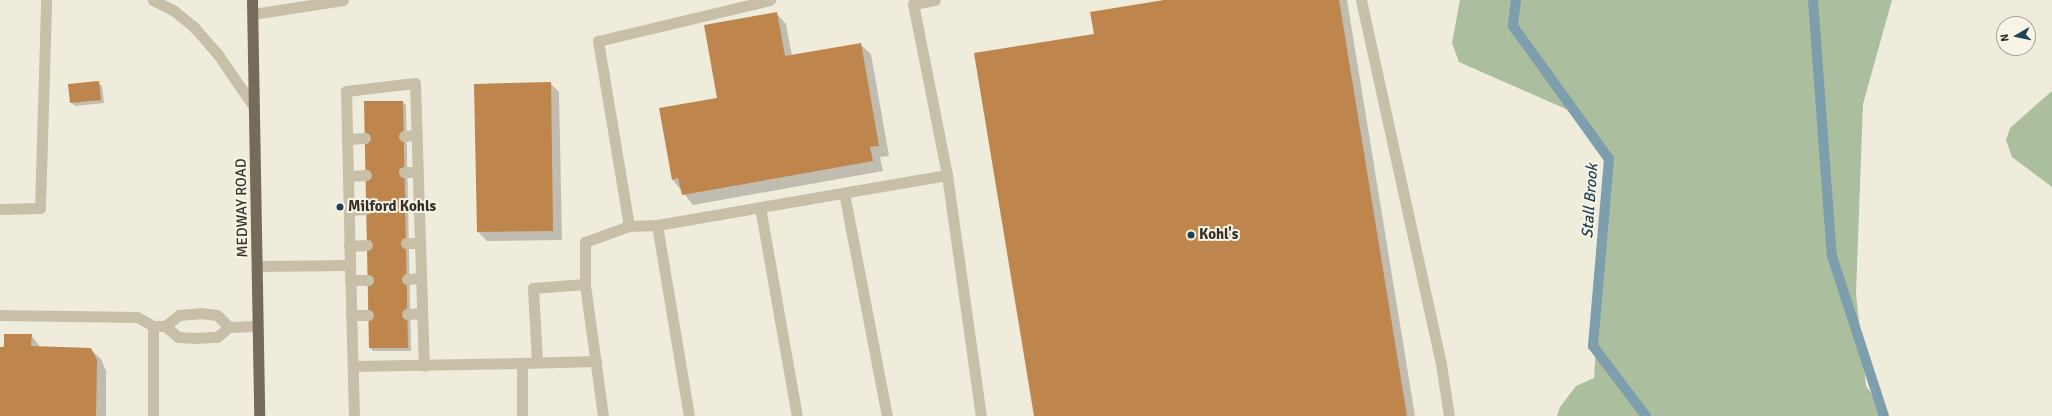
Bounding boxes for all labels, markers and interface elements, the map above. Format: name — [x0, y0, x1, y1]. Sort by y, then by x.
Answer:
north arrow — [1996, 16, 2036, 56]
text: N — [1998, 33, 2012, 43]
street label: MEDWAY ROAD — [232, 158, 252, 258]
water label: Stall Brook — [1578, 163, 1602, 239]
place label: Milford Kohls — [348, 198, 436, 216]
marker: Milford Kohls — [335, 202, 345, 212]
place label: Kohl's — [1199, 226, 1238, 244]
marker: Kohl's — [1186, 230, 1196, 240]

